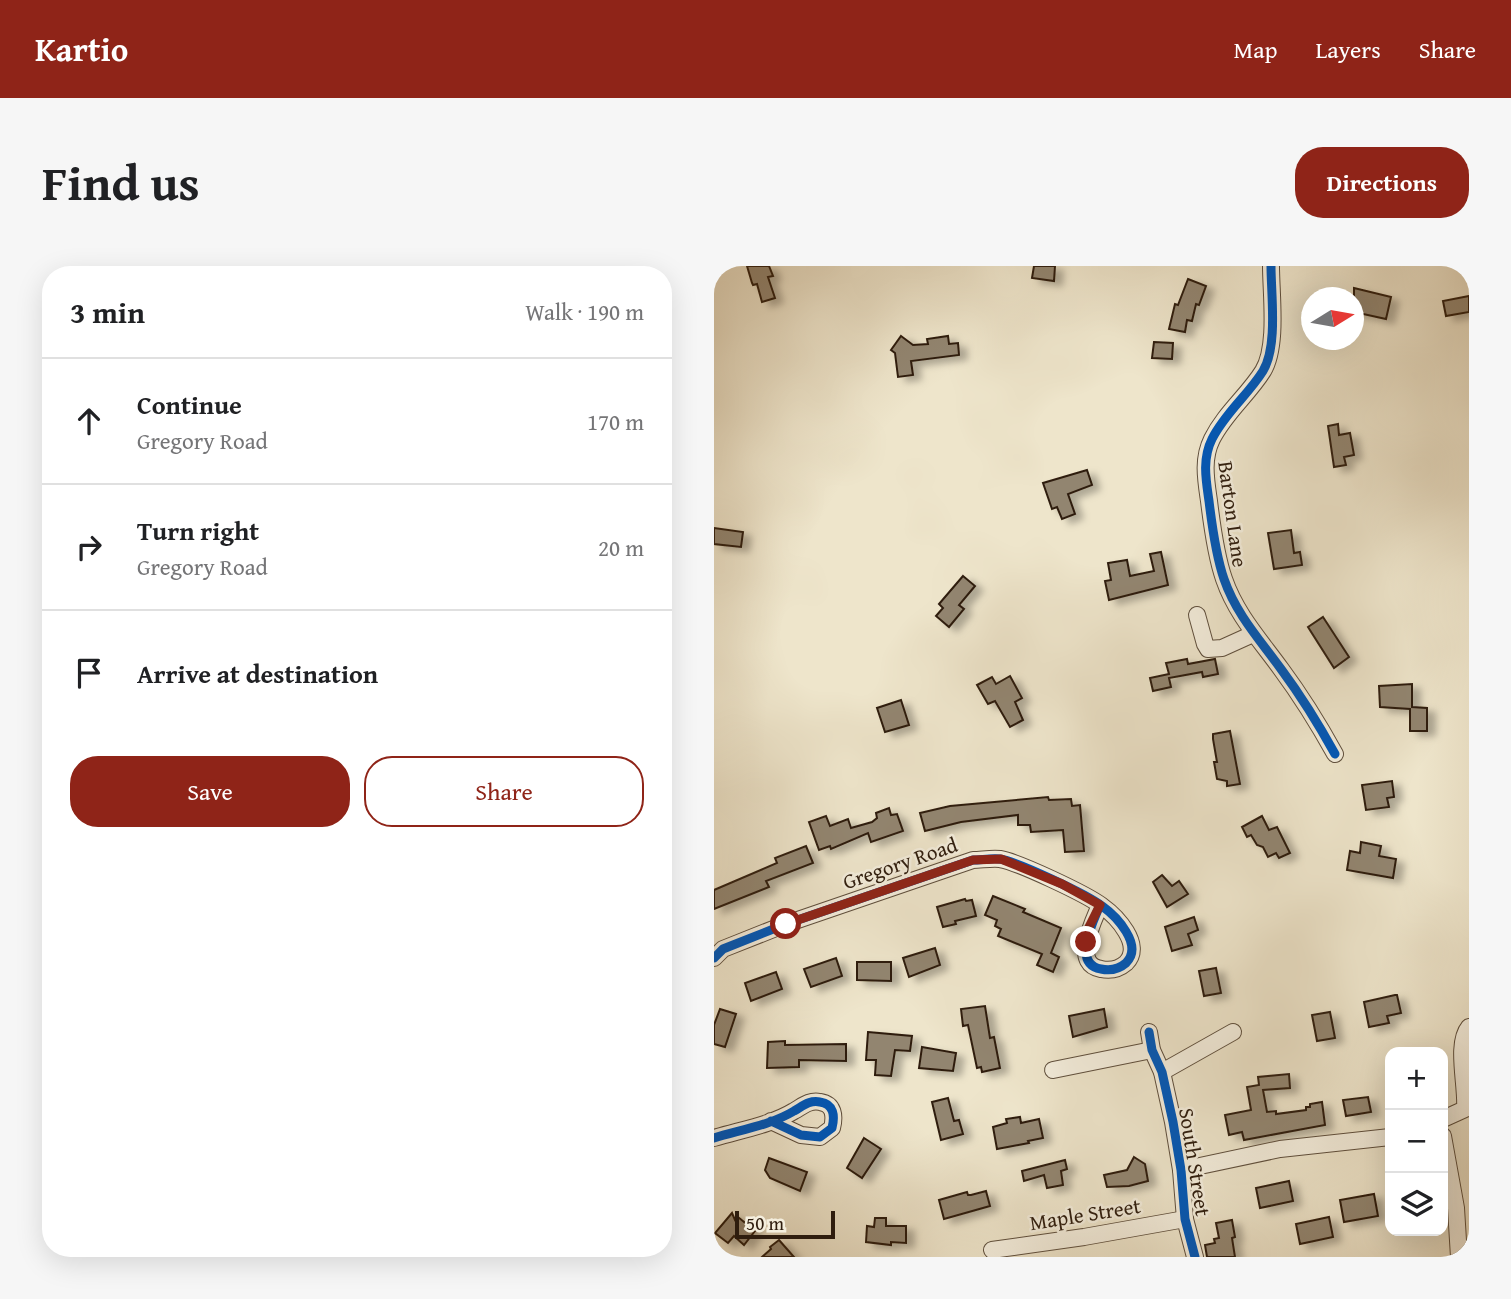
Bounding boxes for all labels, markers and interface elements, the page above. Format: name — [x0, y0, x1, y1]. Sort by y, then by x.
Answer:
text: Kartio — [35, 25, 128, 73]
text: Map — [1234, 32, 1277, 67]
text: Layers — [1315, 32, 1381, 67]
text: Share — [1419, 32, 1476, 67]
text: Find us — [42, 146, 200, 218]
button: Directions — [1295, 147, 1469, 218]
north arrow — [1301, 287, 1364, 350]
text: 3 min — [70, 290, 145, 334]
text: Walk · 190 m — [525, 295, 644, 328]
text: Continue — [137, 385, 242, 424]
icon: ahead — [70, 402, 108, 440]
text: 170 m — [587, 405, 644, 438]
text: Gregory Road — [137, 424, 268, 457]
street label: Barton Lane — [1210, 459, 1256, 569]
text: Turn right — [137, 511, 259, 550]
icon: right — [70, 528, 108, 566]
text: 20 m — [598, 531, 644, 564]
text: Gregory Road — [137, 550, 268, 583]
icon: arrive — [70, 654, 108, 692]
text: Arrive at destination — [137, 654, 378, 693]
button: Save — [70, 756, 350, 827]
button: Share — [364, 756, 644, 827]
street label: Gregory Road — [838, 829, 962, 897]
route start — [770, 908, 801, 939]
route end — [1070, 926, 1101, 957]
map controls — [1385, 1047, 1448, 1236]
button: + — [1385, 1047, 1448, 1110]
street label: South Street — [1171, 1106, 1219, 1219]
button: − — [1385, 1110, 1448, 1173]
button: layers — [1385, 1173, 1448, 1236]
street label: Maple Street — [1027, 1190, 1143, 1238]
scale bar — [735, 1208, 835, 1240]
text: 50 m — [746, 1209, 784, 1237]

